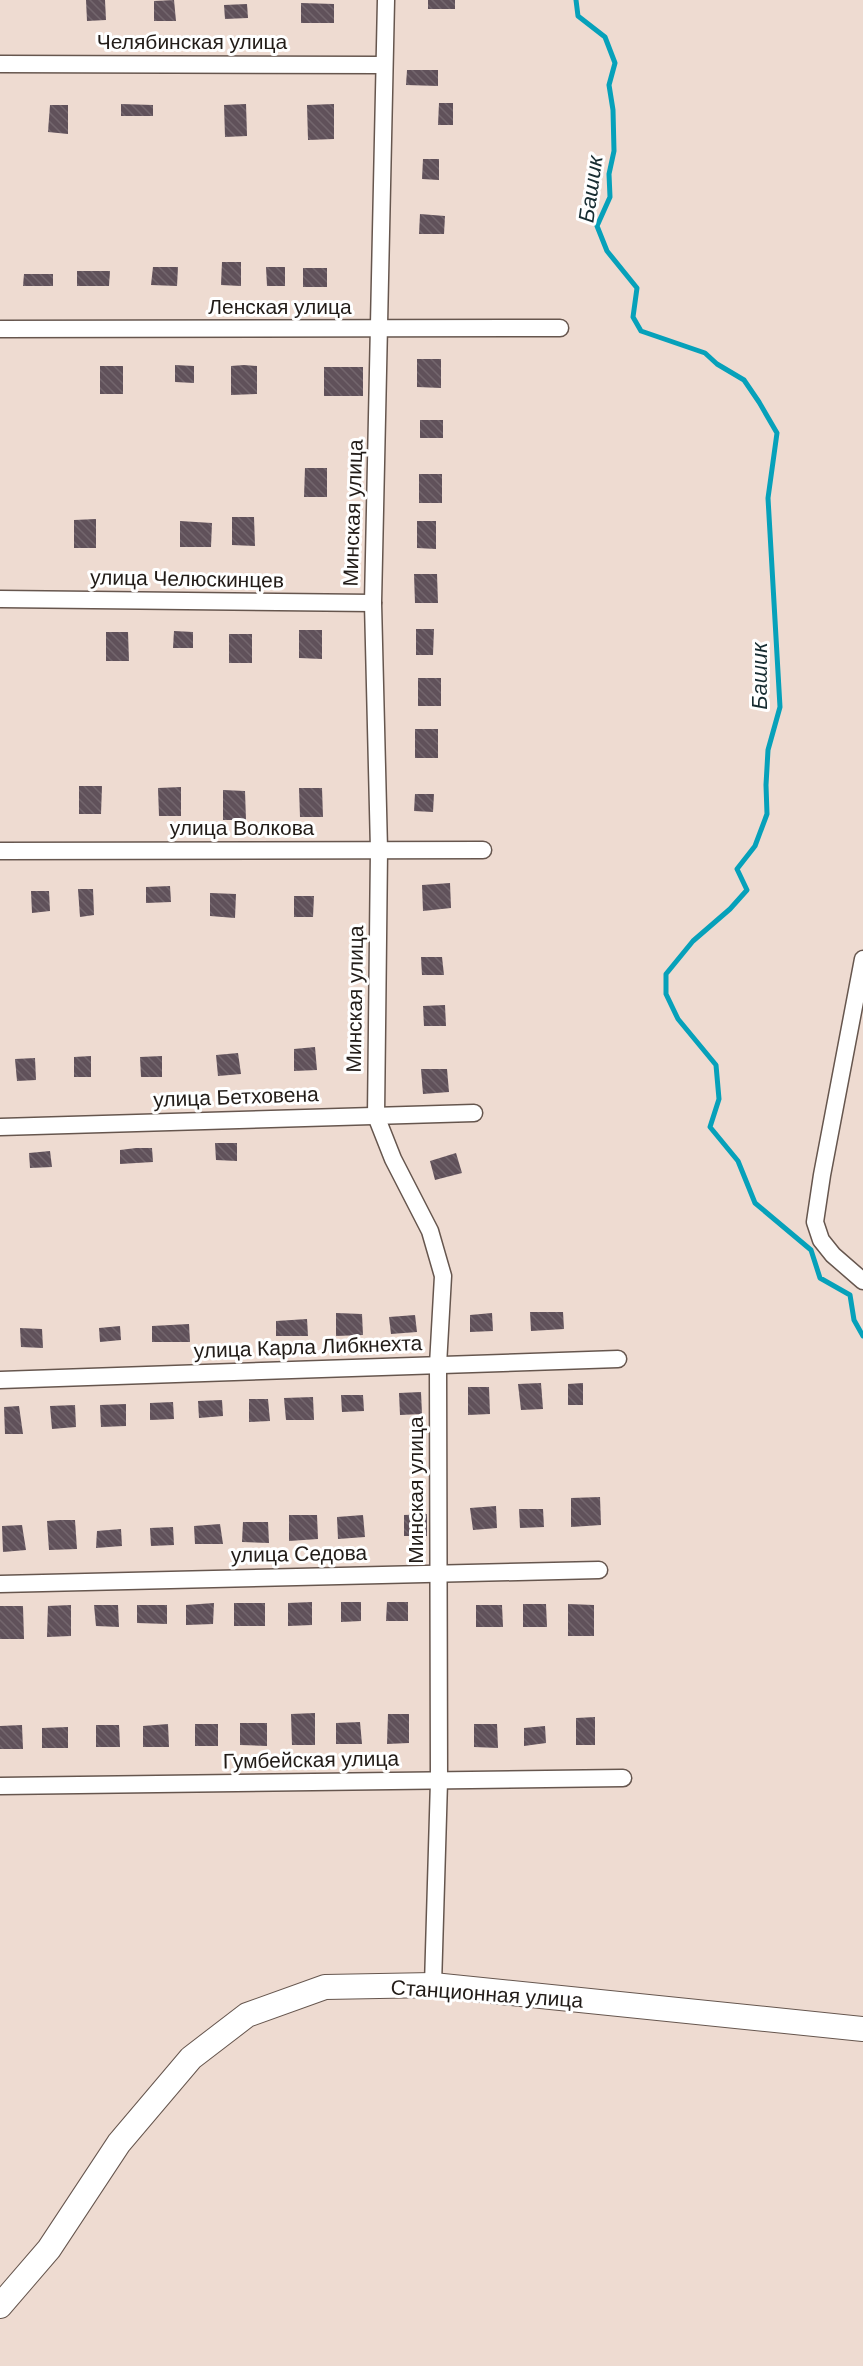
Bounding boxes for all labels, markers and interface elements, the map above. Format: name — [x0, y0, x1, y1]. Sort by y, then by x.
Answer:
street label: Челябинская улица — [97, 28, 288, 56]
water label: Башик — [571, 152, 610, 224]
street label: Ленская улица — [208, 293, 352, 321]
street label: Минская улица — [336, 439, 370, 587]
street label: улица Челюскинцев — [90, 563, 284, 595]
water label: Башик — [745, 641, 774, 710]
street label: улица Волкова — [170, 814, 315, 842]
street label: Минская улица — [340, 925, 370, 1073]
street label: улица Бетховена — [153, 1080, 320, 1114]
street label: улица Карла Либкнехта — [193, 1329, 423, 1365]
street label: Минская улица — [402, 1416, 430, 1564]
street label: улица Седова — [231, 1539, 368, 1569]
street label: Гумбейская улица — [223, 1744, 400, 1776]
street label: Станционная улица — [390, 1973, 584, 2015]

